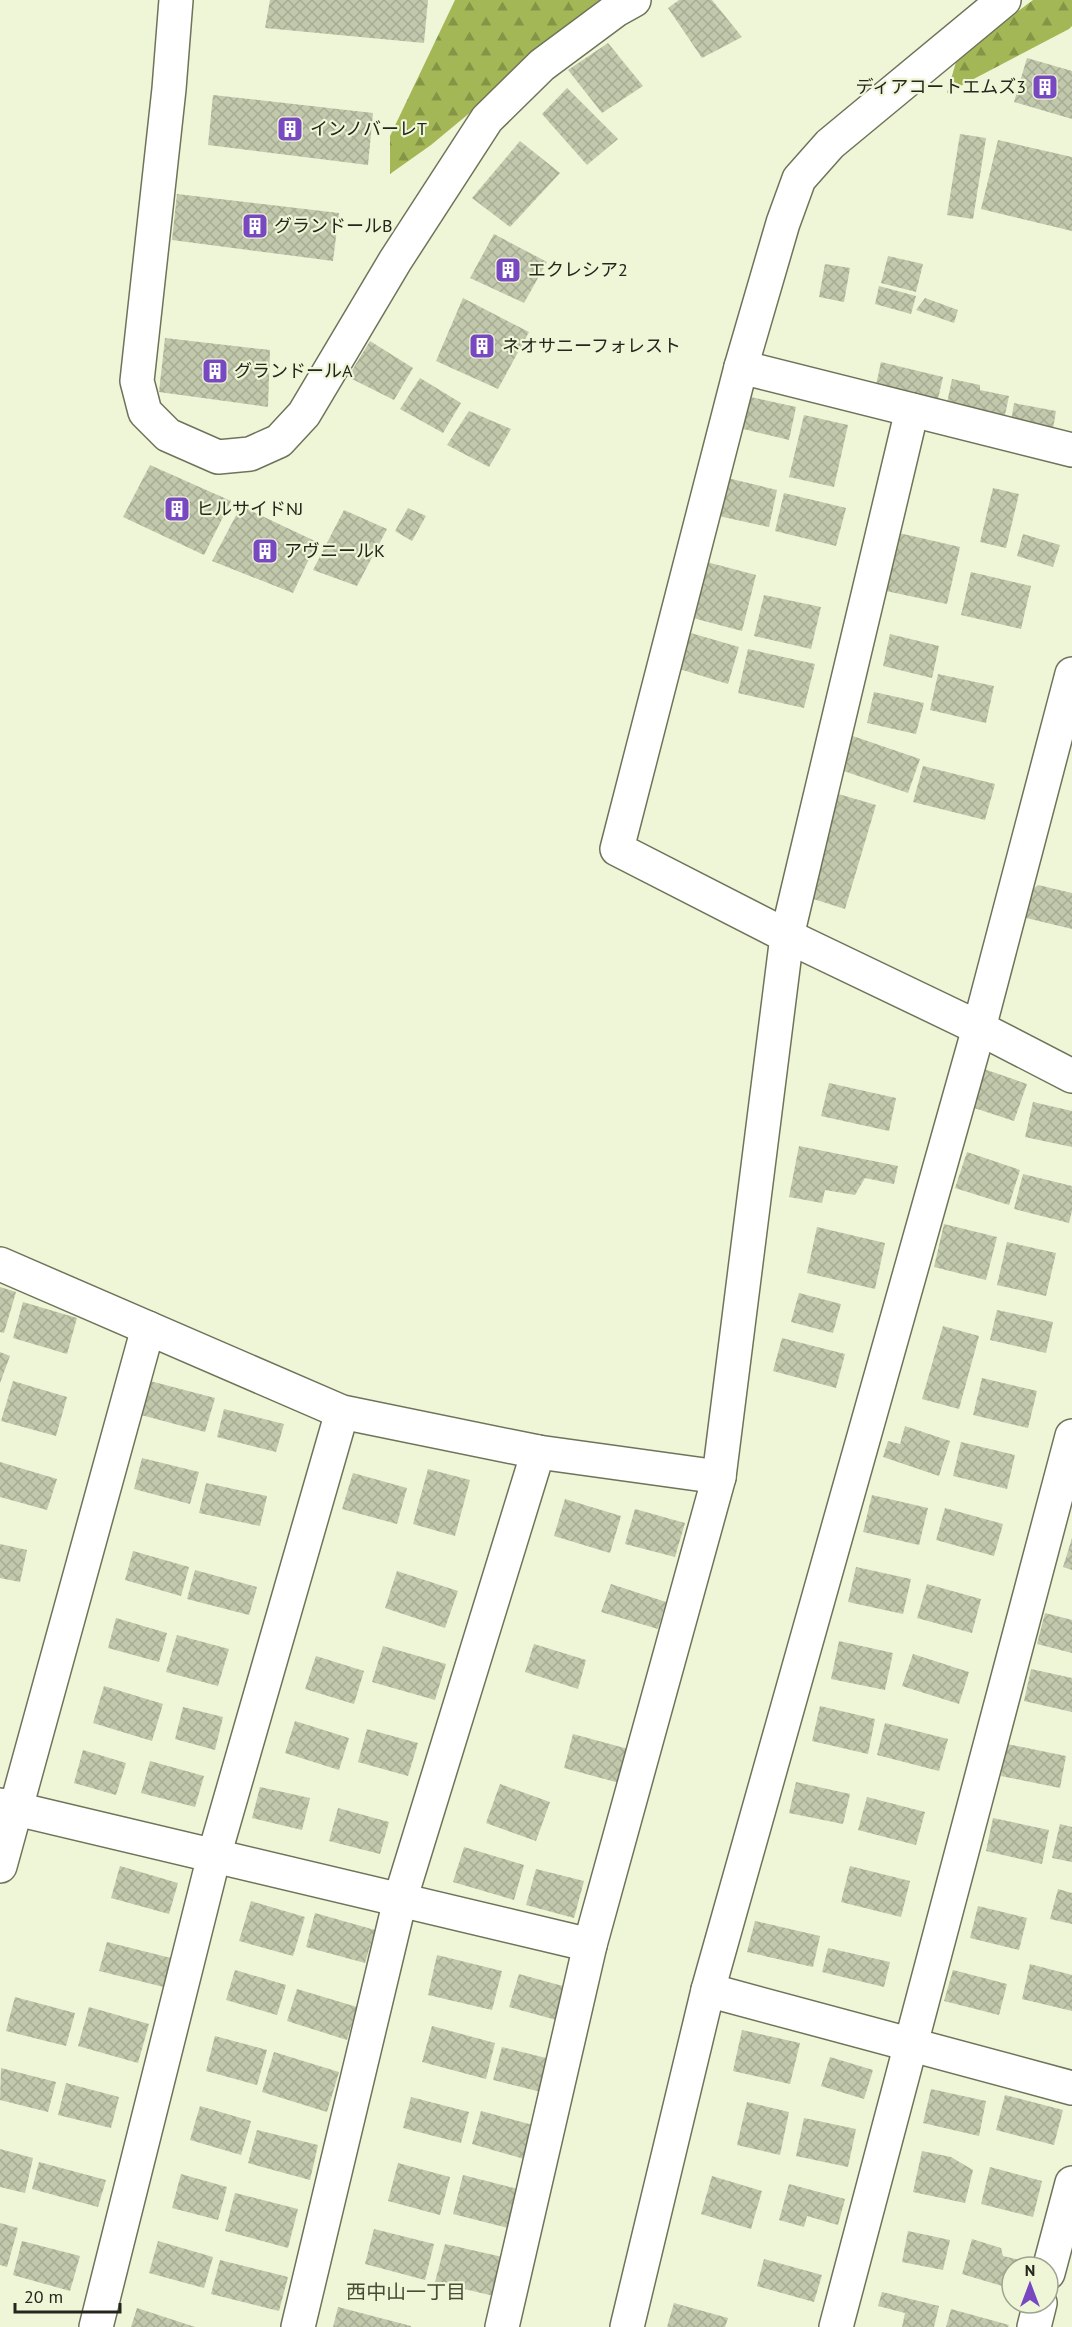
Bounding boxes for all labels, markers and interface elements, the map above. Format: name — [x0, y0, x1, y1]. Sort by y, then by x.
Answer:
building icon: ディアコートエムズ3 — [1030, 72, 1060, 102]
place label: ディアコートエムズ3 — [855, 75, 1026, 98]
building icon: インノバーレT — [275, 114, 305, 144]
place label: インノバーレT — [310, 117, 427, 140]
building icon: グランドールB — [240, 211, 270, 241]
place label: グランドールB — [274, 214, 393, 237]
building icon: エクレシア2 — [493, 255, 523, 285]
place label: エクレシア2 — [528, 258, 628, 281]
building icon: ネオサニーフォレスト — [467, 331, 497, 361]
place label: ネオサニーフォレスト — [502, 334, 681, 357]
building icon: グランドールA — [200, 356, 230, 386]
place label: グランドールA — [234, 359, 353, 382]
building icon: ヒルサイドNJ — [162, 494, 192, 524]
place label: ヒルサイドNJ — [196, 497, 303, 520]
building icon: アヴニールK — [250, 536, 280, 566]
place label: アヴニールK — [284, 539, 385, 562]
north arrow — [1000, 2255, 1060, 2315]
text: N — [1025, 2260, 1035, 2280]
scale bar — [15, 2276, 120, 2314]
district label: 西中山一丁目 — [346, 2279, 466, 2305]
text: 20 m — [24, 2285, 63, 2308]

